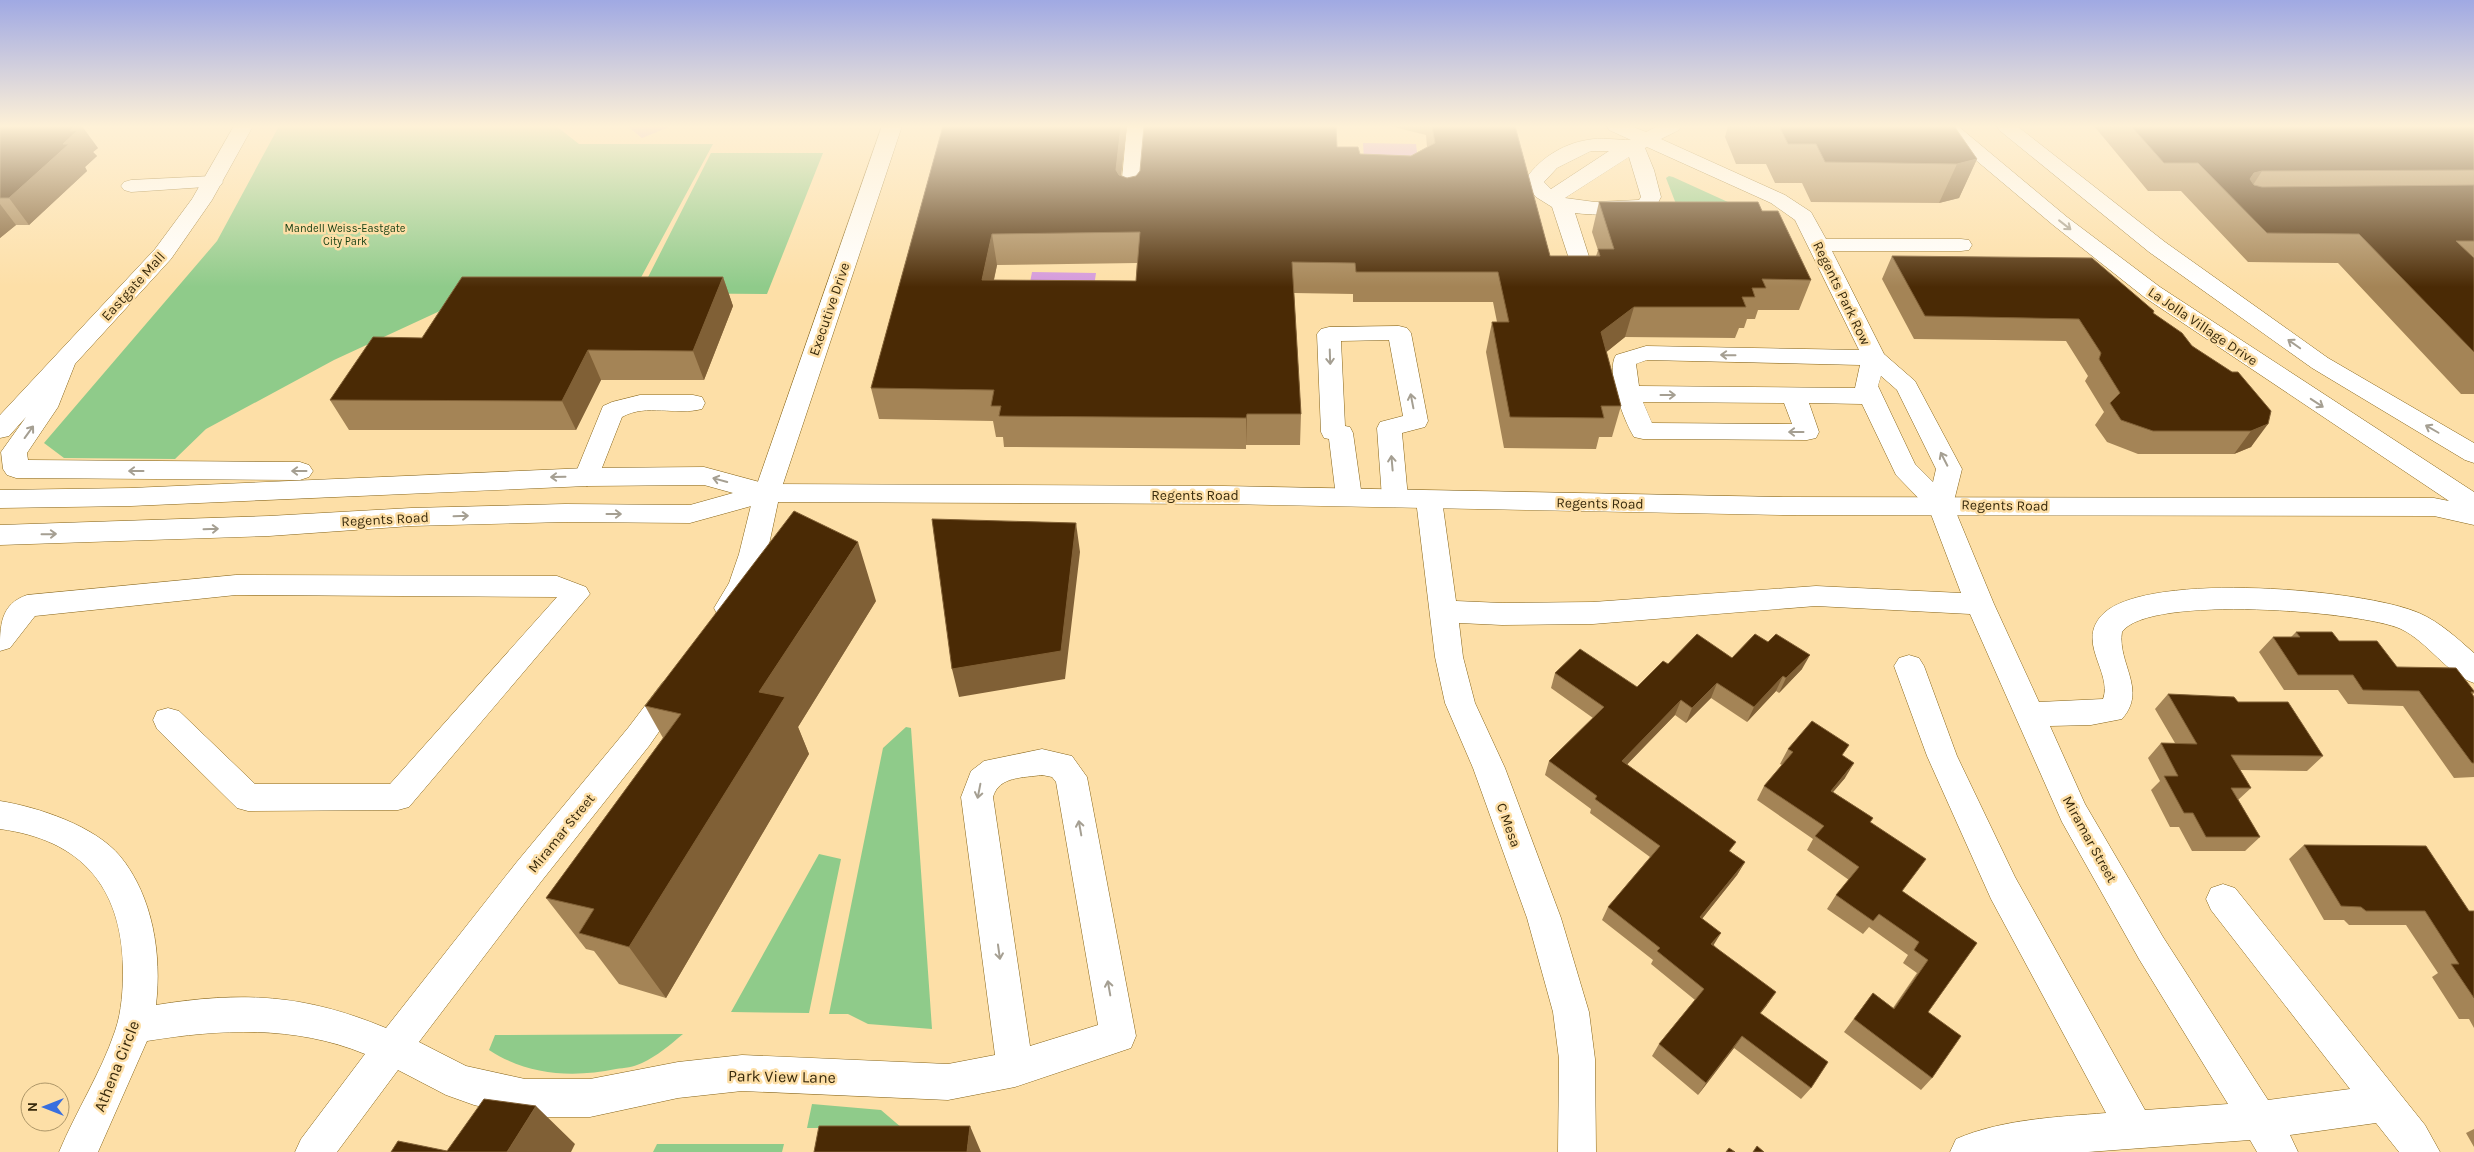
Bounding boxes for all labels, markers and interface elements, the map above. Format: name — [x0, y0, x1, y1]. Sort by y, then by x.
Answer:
one-way arrow — [2058, 219, 2071, 230]
park label: Mandell Weiss-Eastgate City Park — [285, 222, 406, 248]
street label: Regents Park Row — [1809, 239, 1874, 348]
street label: Eastgate Mall — [98, 248, 169, 324]
street label: Executive Drive — [806, 260, 853, 358]
street label: La Jolla Village Drive — [2145, 283, 2261, 369]
one-way arrow — [2287, 339, 2301, 349]
one-way arrow — [1325, 349, 1334, 365]
one-way arrow — [1721, 350, 1737, 360]
one-way arrow — [1660, 390, 1676, 400]
one-way arrow — [1407, 393, 1416, 409]
one-way arrow — [2310, 398, 2324, 408]
one-way arrow — [2425, 424, 2440, 434]
one-way arrow — [23, 426, 34, 439]
one-way arrow — [1789, 427, 1805, 437]
one-way arrow — [1939, 451, 1949, 466]
one-way arrow — [1387, 455, 1397, 471]
one-way arrow — [129, 466, 145, 476]
one-way arrow — [291, 466, 308, 476]
one-way arrow — [550, 473, 566, 482]
one-way arrow — [712, 475, 728, 484]
street label: Regents Road — [1151, 487, 1239, 504]
street label: Regents Road — [1556, 494, 1644, 513]
street label: Regents Road — [1961, 496, 2049, 515]
street label: Regents Road — [341, 509, 429, 530]
one-way arrow — [606, 509, 622, 518]
one-way arrow — [452, 511, 469, 521]
one-way arrow — [203, 524, 219, 533]
one-way arrow — [40, 530, 56, 539]
one-way arrow — [974, 783, 984, 799]
street label: Miramar Street — [524, 790, 598, 876]
street label: Miramar Street — [2059, 793, 2120, 886]
street label: C Mesa — [1493, 801, 1524, 850]
one-way arrow — [1075, 820, 1085, 836]
one-way arrow — [994, 944, 1004, 960]
one-way arrow — [1104, 980, 1113, 996]
street label: Athena Circle — [90, 1018, 143, 1115]
street label: Park View Lane — [728, 1066, 836, 1087]
north arrow — [20, 1082, 70, 1132]
text: N — [24, 1102, 41, 1112]

